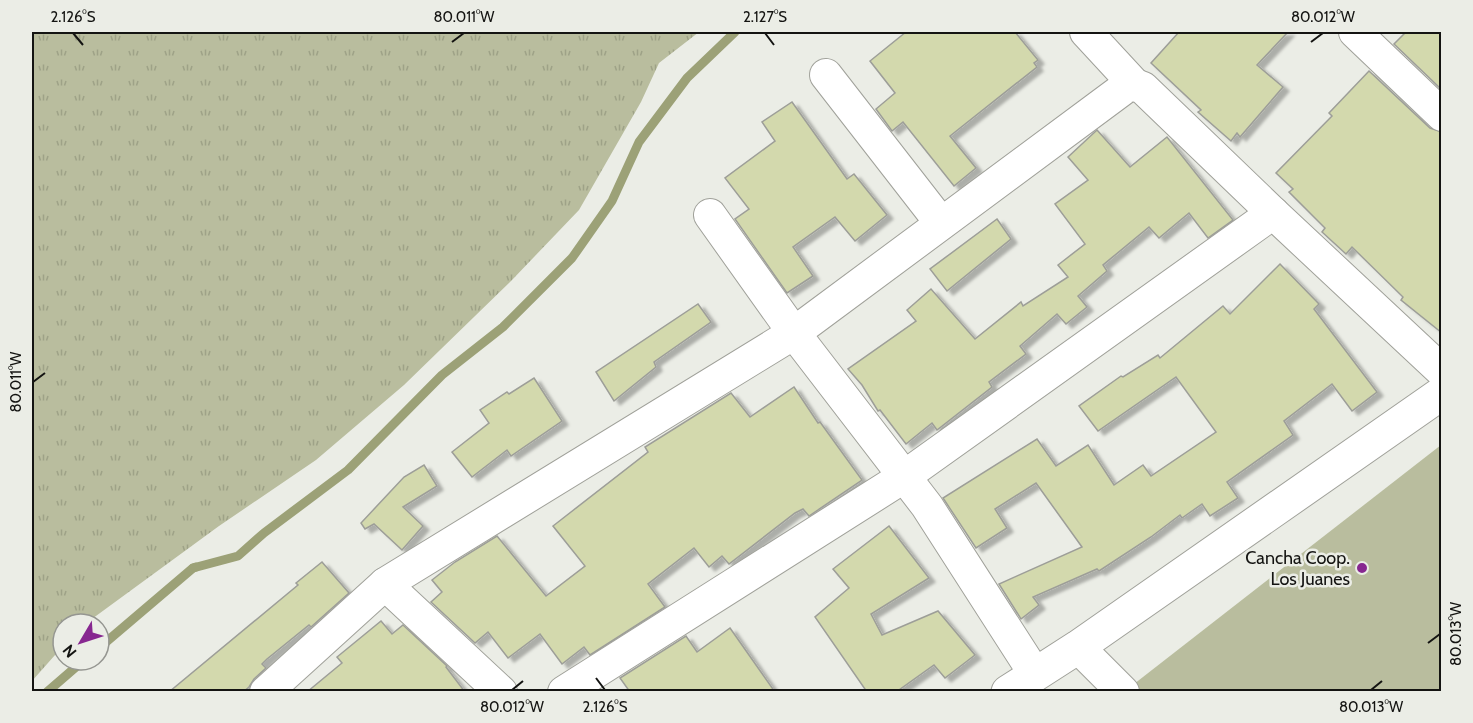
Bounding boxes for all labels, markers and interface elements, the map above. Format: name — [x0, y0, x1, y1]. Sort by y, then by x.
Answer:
text: 2.126°S — [51, 8, 96, 26]
text: 80.011°W — [434, 8, 495, 26]
text: 2.127°S — [743, 8, 787, 26]
text: 80.012°W — [1291, 8, 1356, 26]
text: 80.011°W — [7, 351, 25, 412]
place label: Cancha Coop. Los Juanes — [1245, 547, 1350, 590]
marker: Cancha Coop. Los Juanes — [1355, 561, 1369, 575]
text: 80.013°W — [1447, 601, 1465, 666]
north arrow — [51, 612, 111, 672]
text: N — [59, 641, 81, 661]
text: 80.012°W — [480, 698, 545, 716]
text: 2.126°S — [583, 698, 628, 716]
text: 80.013°W — [1339, 698, 1404, 716]

